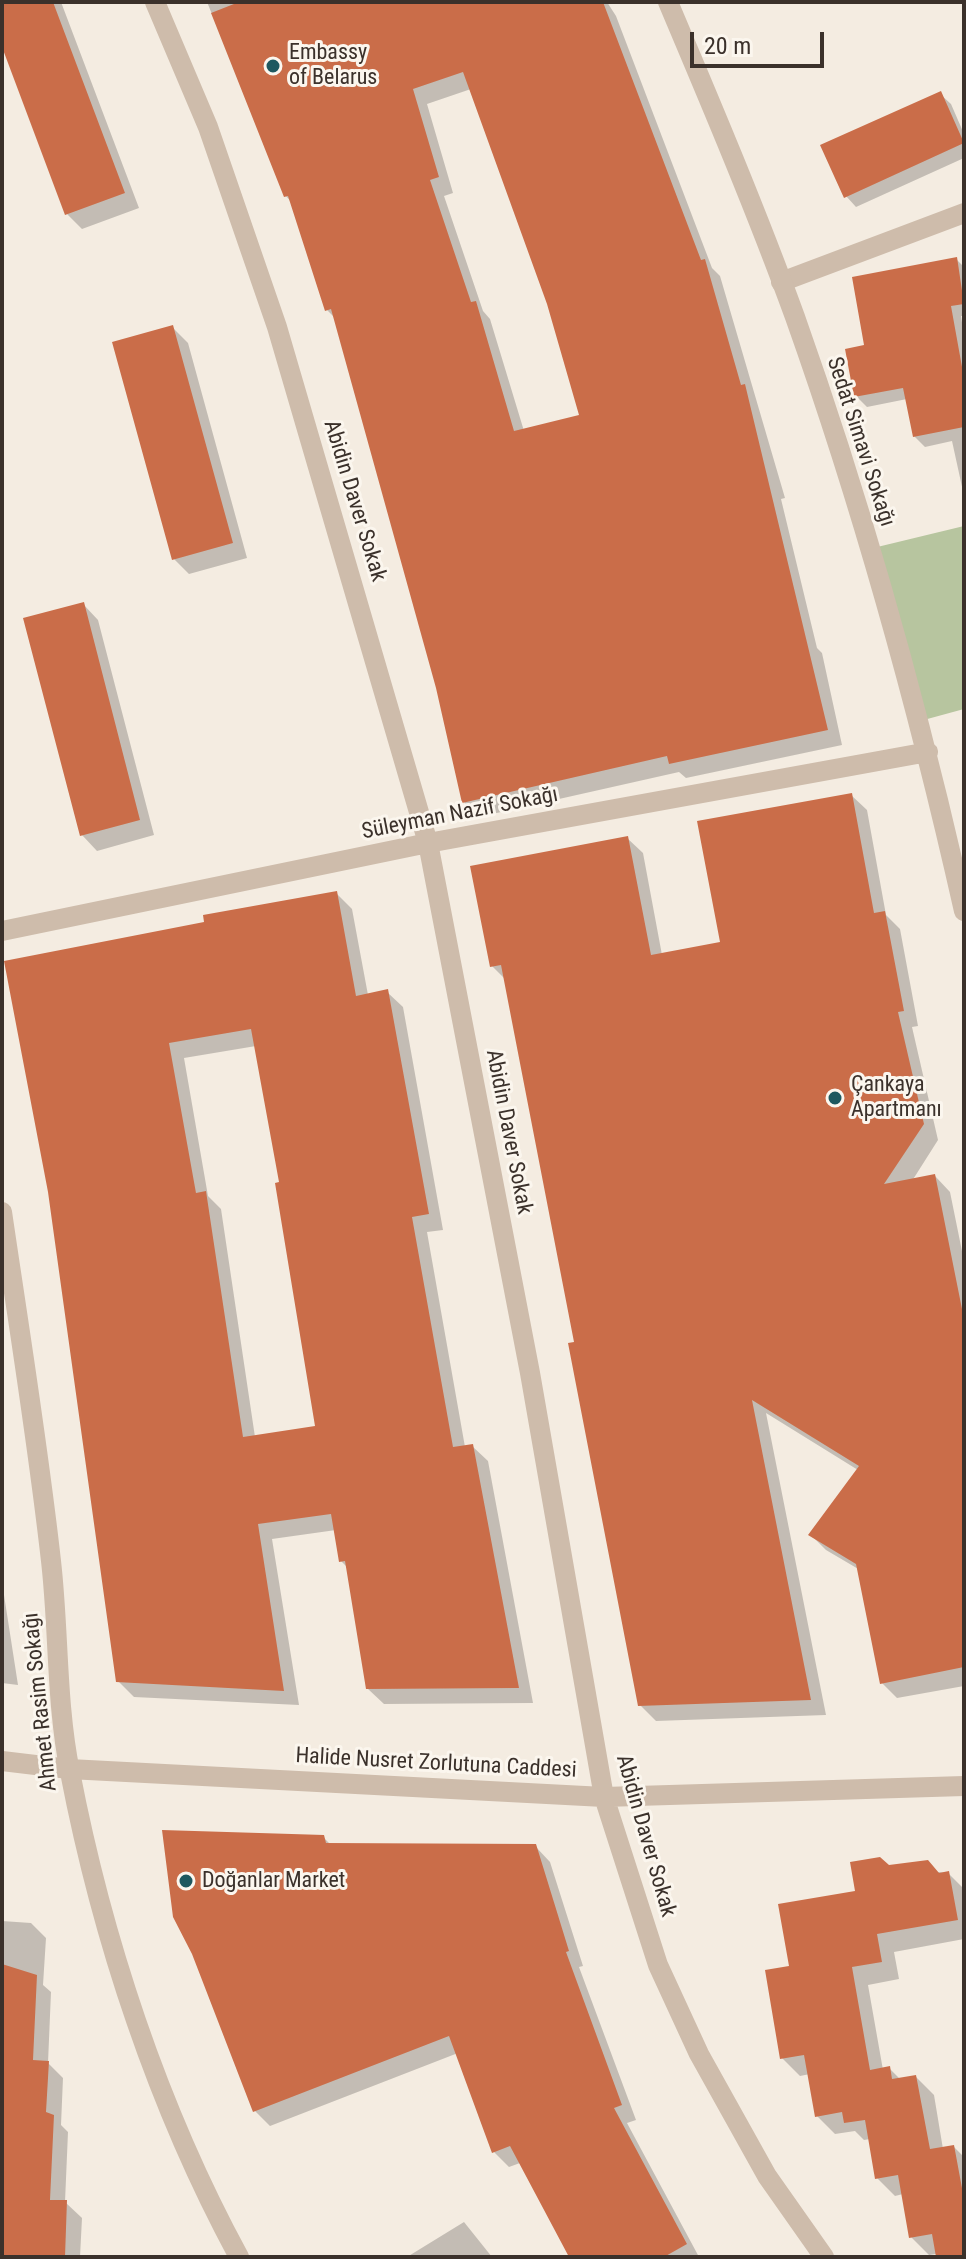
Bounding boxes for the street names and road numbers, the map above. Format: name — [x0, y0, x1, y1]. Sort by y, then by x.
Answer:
street label: Sedat Simavi Sokağı — [820, 354, 900, 530]
street label: Abidin Daver Sokak — [317, 417, 391, 585]
street label: Süleyman Nazif Sokağı — [360, 782, 560, 846]
street label: Abidin Daver Sokak — [479, 1047, 537, 1217]
street label: Ahmet Rasim Sokağı — [18, 1611, 64, 1793]
street label: Halide Nusret Zorlutuna Caddesi — [295, 1743, 577, 1785]
street label: Abidin Daver Sokak — [609, 1752, 681, 1920]

